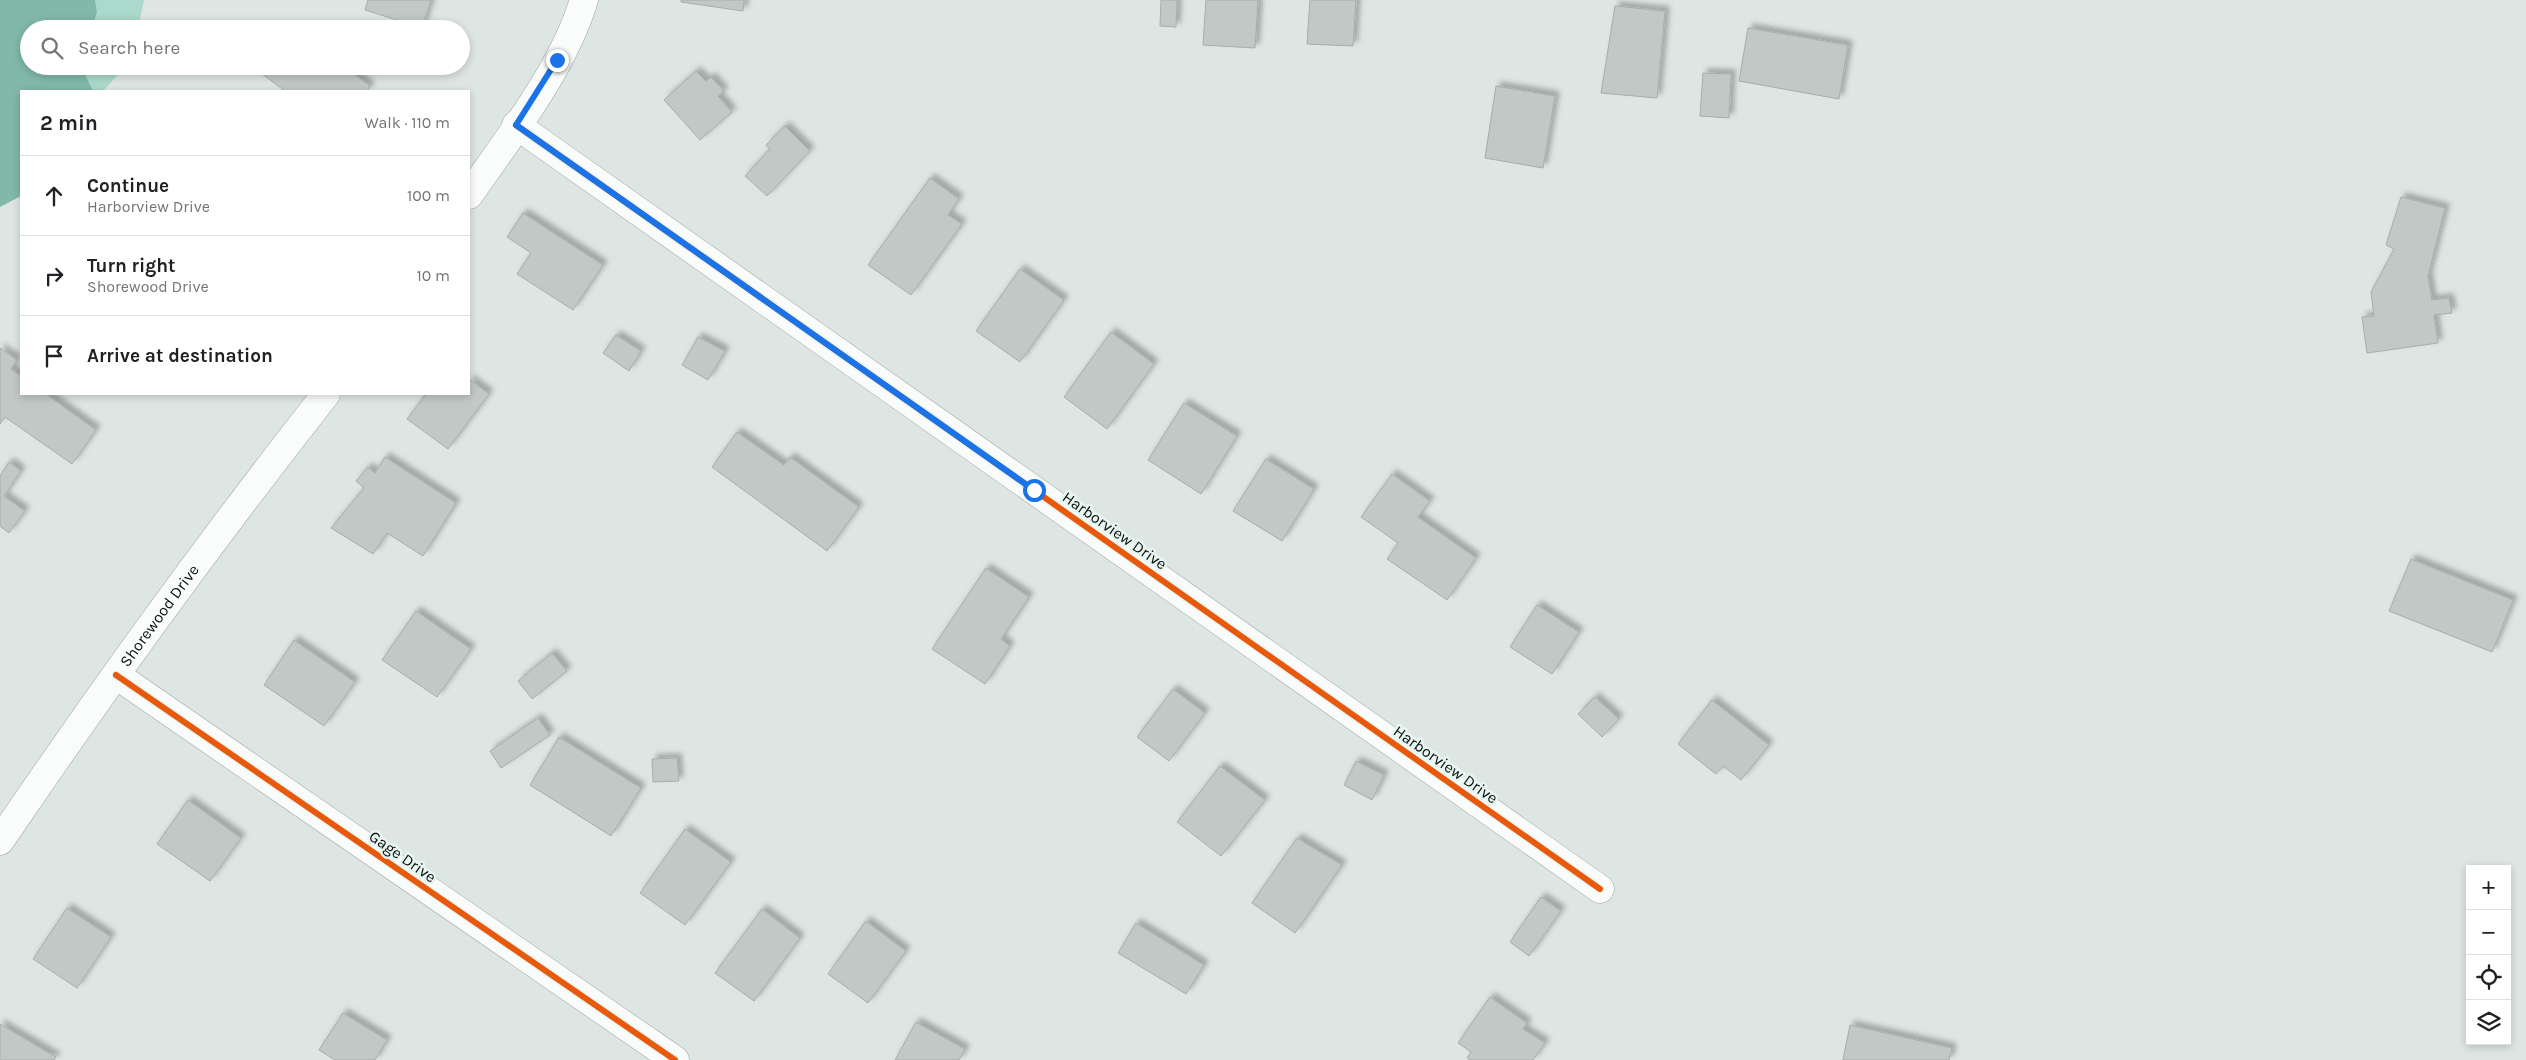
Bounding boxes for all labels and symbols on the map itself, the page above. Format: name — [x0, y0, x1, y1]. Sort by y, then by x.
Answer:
route end — [546, 49, 569, 72]
route start — [1023, 479, 1046, 502]
street label: Harborview Drive — [1059, 487, 1171, 573]
street label: Shorewood Drive — [116, 561, 203, 670]
street label: Harborview Drive — [1390, 721, 1502, 807]
street label: Gage Drive — [366, 826, 440, 886]

